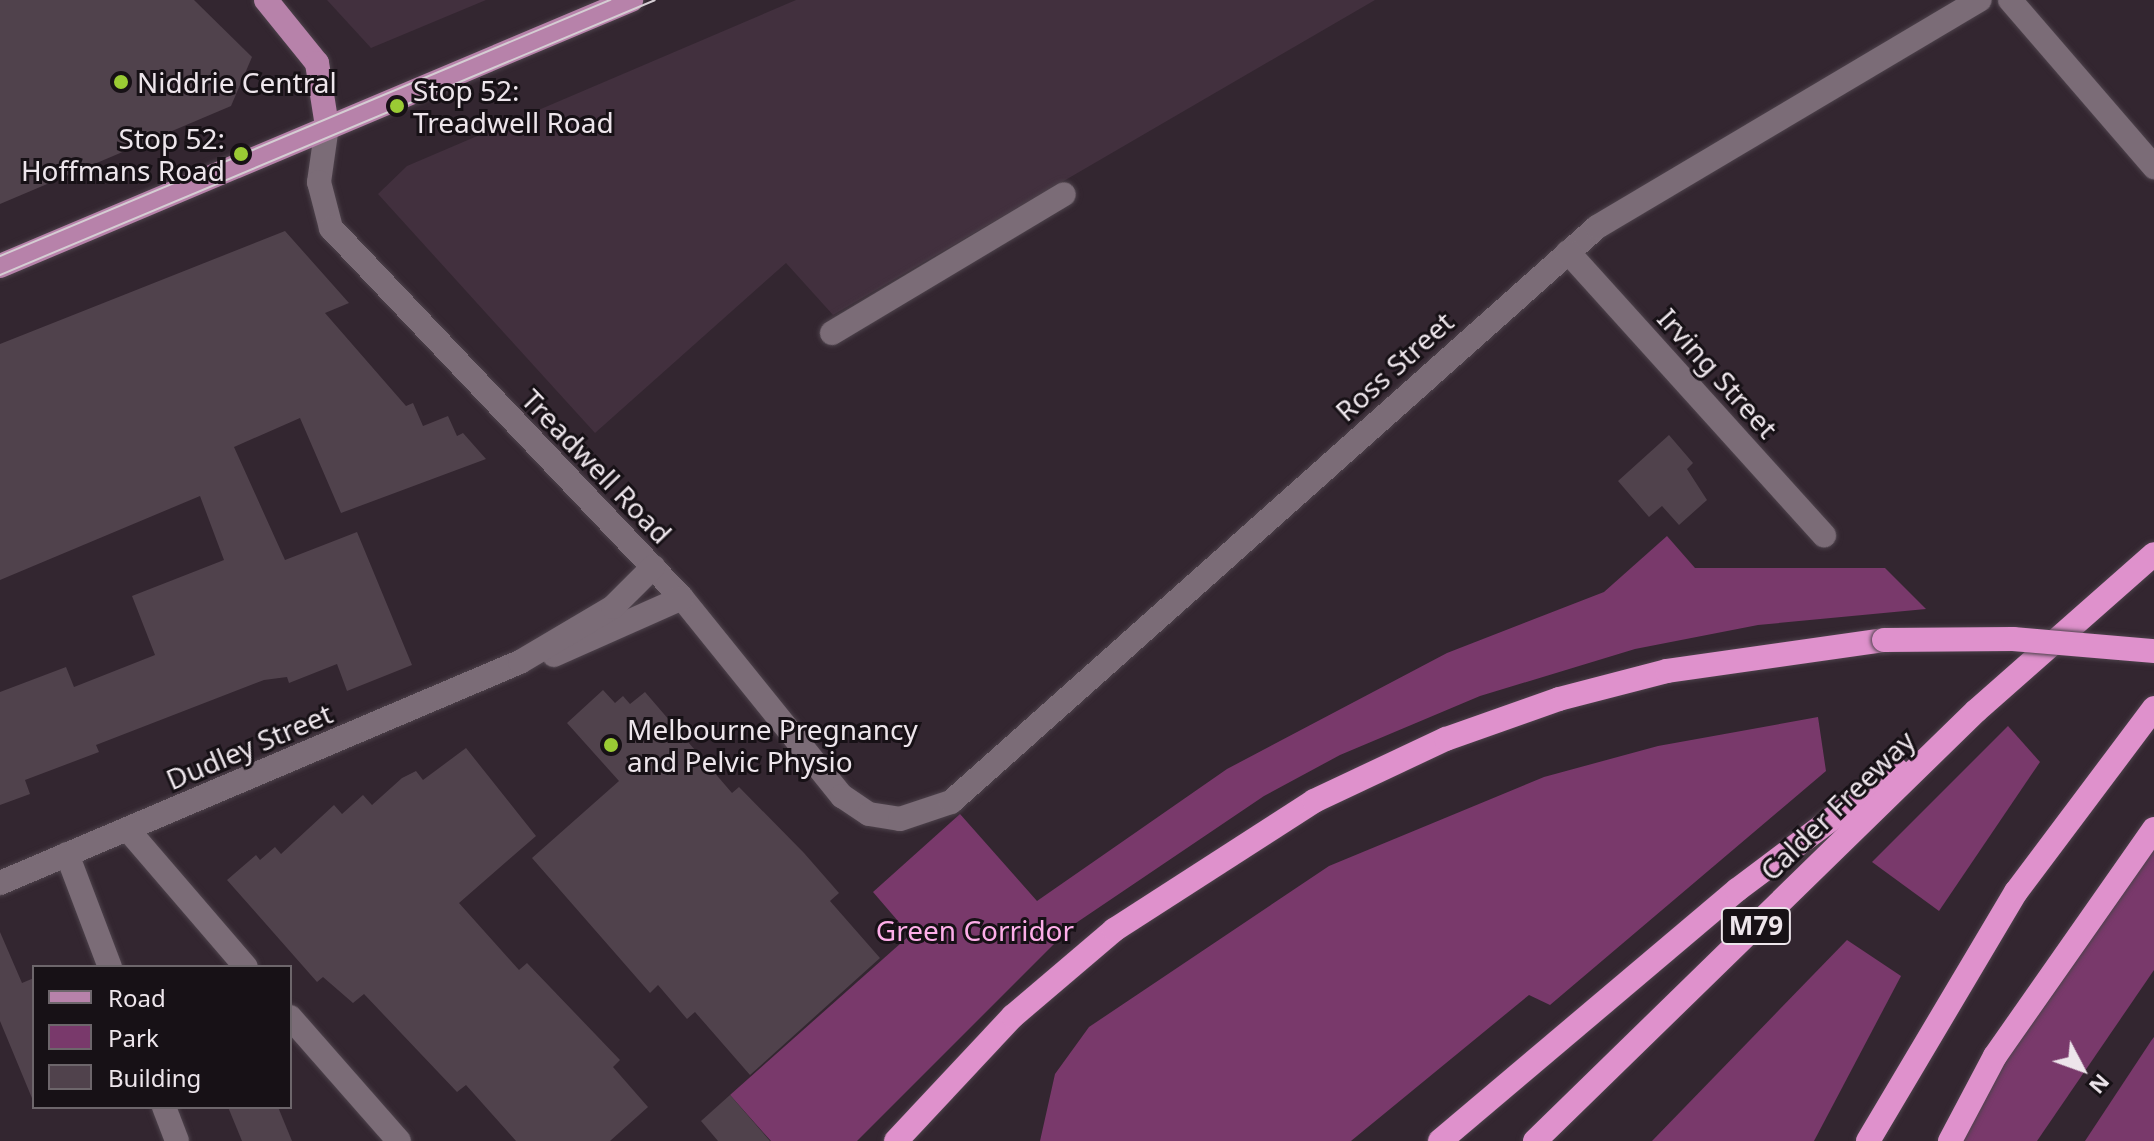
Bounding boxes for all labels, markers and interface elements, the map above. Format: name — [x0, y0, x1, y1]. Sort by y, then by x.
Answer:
place label: Niddrie Central — [137, 65, 337, 99]
marker: Niddrie Central — [112, 73, 130, 91]
place label: Stop 52: Treadwell Road — [413, 73, 614, 139]
marker: Stop 52: Treadwell Road — [388, 97, 406, 115]
place label: Stop 52: Hoffmans Road — [21, 121, 225, 187]
marker: Stop 52: Hoffmans Road — [232, 145, 250, 163]
street label: Irving Street — [1651, 301, 1785, 445]
street label: Ross Street — [1328, 304, 1460, 428]
street label: Treadwell Road — [515, 382, 679, 550]
street label: Dudley Street — [161, 696, 337, 796]
place label: Melbourne Pregnancy and Pelvic Physio — [627, 712, 918, 778]
street label: Calder Freeway — [1753, 723, 1921, 887]
marker: Melbourne Pregnancy and Pelvic Physio — [602, 736, 620, 754]
road number: M79 — [1720, 904, 1792, 948]
park label: Green Corridor — [876, 913, 1074, 947]
legend — [32, 965, 292, 1109]
text: Road — [108, 981, 166, 1014]
text: Park — [108, 1021, 159, 1054]
north arrow — [2042, 1029, 2122, 1109]
text: Building — [108, 1061, 201, 1094]
text: N — [2083, 1068, 2117, 1101]

